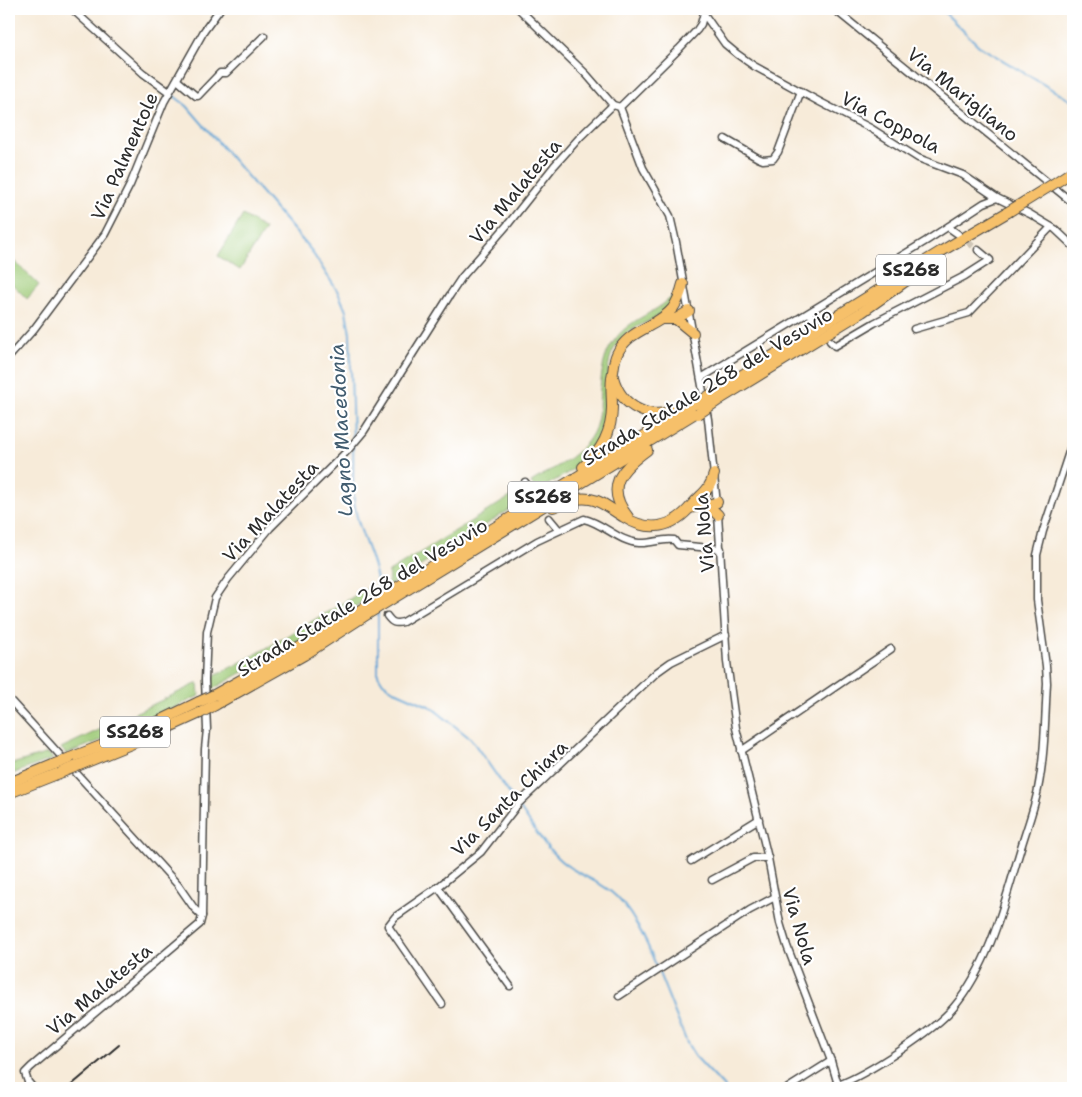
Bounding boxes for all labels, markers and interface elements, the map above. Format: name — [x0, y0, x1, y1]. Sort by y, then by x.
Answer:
street label: Via Marigliano — [902, 42, 1024, 147]
street label: Via Coppola — [837, 86, 945, 159]
street label: Via Palmentole — [85, 88, 164, 224]
street label: Via Malatesta — [464, 133, 567, 249]
road number: SS268 — [876, 254, 946, 286]
street label: Strada Statale 268 del Vesuvio — [577, 301, 837, 471]
water label: Lagno Macedonia — [323, 343, 359, 517]
street label: Via Malatesta — [217, 455, 324, 568]
road number: SS268 — [508, 482, 578, 512]
street label: Via Nola — [689, 492, 720, 574]
street label: Strada Statale 268 del Vesuvio — [232, 512, 492, 682]
road number: SS268 — [100, 716, 170, 748]
street label: Via Santa Chiara — [446, 735, 573, 862]
street label: Via Nola — [777, 885, 823, 968]
street label: Via Malatesta — [41, 938, 157, 1041]

